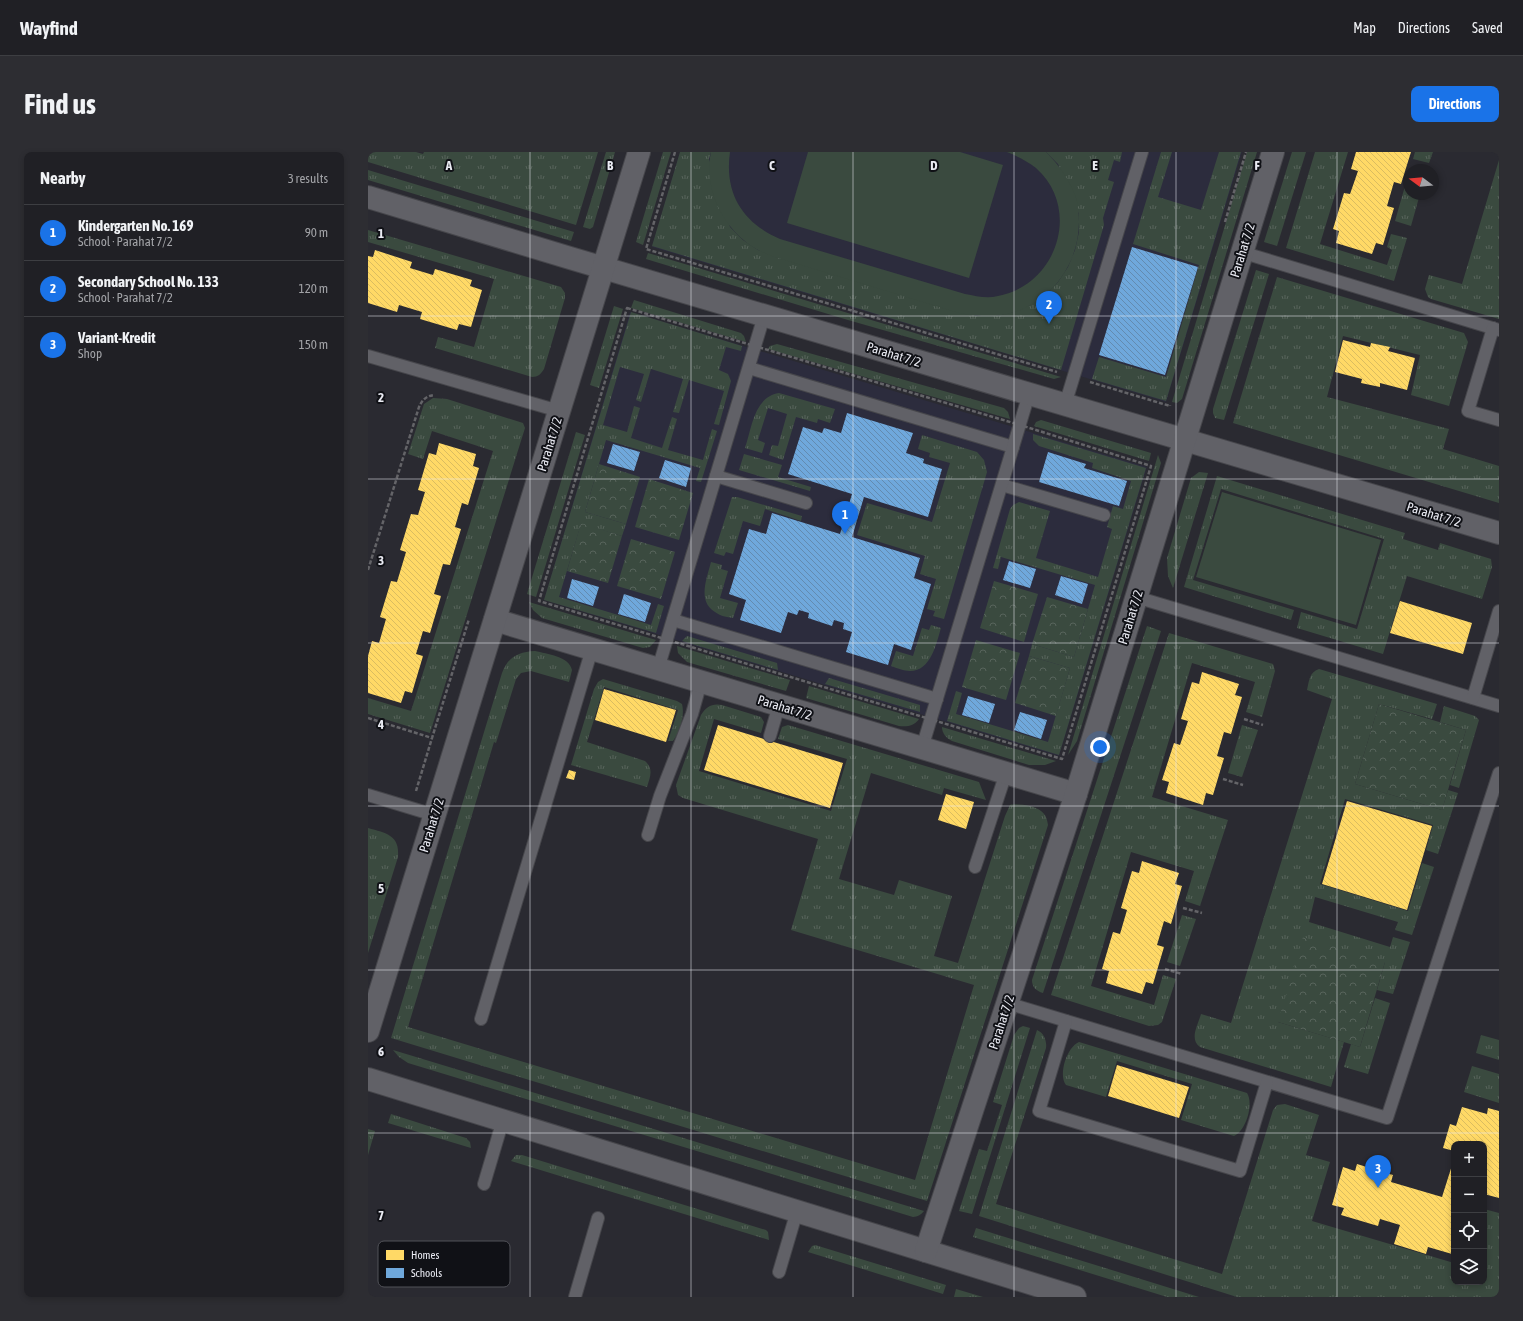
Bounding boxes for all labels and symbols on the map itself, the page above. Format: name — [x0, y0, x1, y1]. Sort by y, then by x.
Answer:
text: A — [445, 158, 453, 173]
text: B — [607, 158, 614, 173]
text: C — [769, 158, 775, 173]
text: D — [930, 158, 938, 173]
text: E — [1092, 158, 1098, 173]
text: F — [1254, 158, 1260, 173]
north arrow — [1403, 164, 1439, 200]
street label: Parahat 7/2 — [1227, 221, 1258, 279]
text: 1 — [378, 226, 384, 241]
pin: 2 — [1036, 291, 1062, 324]
street label: Parahat 7/2 — [865, 339, 923, 370]
text: 2 — [378, 390, 384, 405]
street label: Parahat 7/2 — [534, 415, 565, 473]
street label: Parahat 7/2 — [1405, 499, 1463, 530]
pin: 1 — [832, 501, 858, 534]
text: 3 — [378, 553, 384, 568]
street label: Parahat 7/2 — [1115, 588, 1146, 646]
street label: Parahat 7/2 — [756, 692, 814, 723]
text: 4 — [377, 717, 384, 732]
your location — [1090, 737, 1110, 757]
street label: Parahat 7/2 — [416, 796, 447, 854]
text: 5 — [378, 881, 384, 896]
street label: Parahat 7/2 — [986, 993, 1017, 1051]
text: 6 — [378, 1044, 384, 1059]
pin: 3 — [1365, 1155, 1391, 1188]
text: 7 — [378, 1208, 384, 1223]
legend — [378, 1241, 510, 1287]
text: Homes — [411, 1249, 439, 1261]
text: Schools — [411, 1267, 442, 1279]

